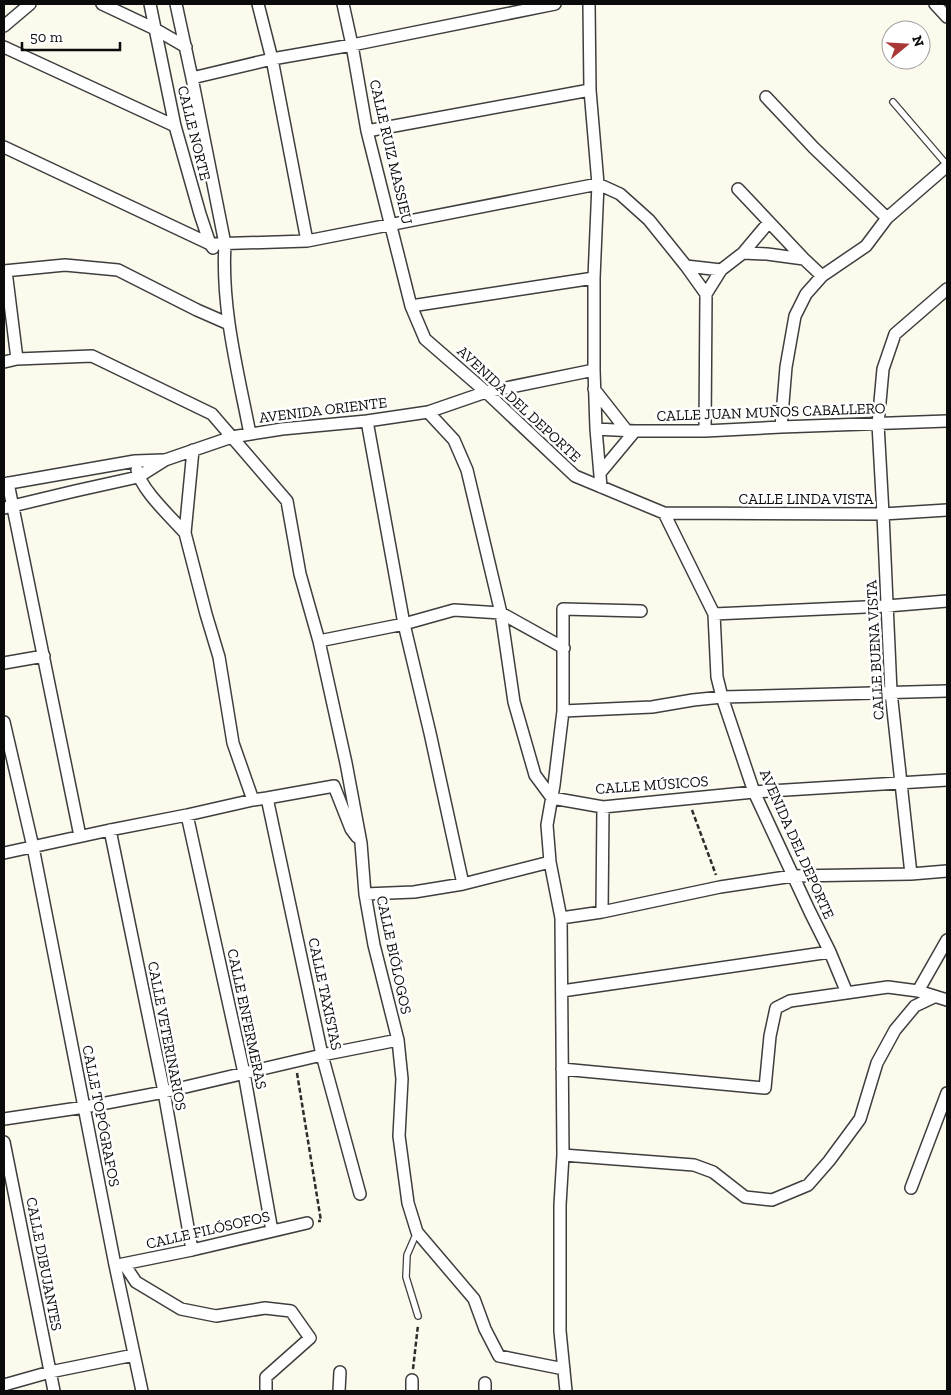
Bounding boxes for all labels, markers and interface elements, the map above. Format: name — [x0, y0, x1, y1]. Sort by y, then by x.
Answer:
scale bar — [22, 20, 120, 52]
north arrow — [881, 20, 931, 70]
text: 50 m — [30, 28, 63, 46]
text: N — [908, 33, 928, 49]
street label: CALLE RUIZ MASSIEU — [366, 78, 416, 226]
street label: CALLE NORTE — [174, 84, 214, 182]
street label: AVENIDA DEL DEPORTE — [454, 342, 585, 466]
street label: AVENIDA ORIENTE — [258, 393, 388, 427]
street label: CALLE JUAN MUÑOS CABALLERO — [656, 399, 886, 425]
street label: CALLE LINDA VISTA — [738, 490, 874, 508]
street label: CALLE BUENA VISTA — [862, 579, 888, 720]
street label: AVENIDA DEL DEPORTE — [756, 766, 838, 922]
street label: CALLE MÚSICOS — [595, 772, 709, 798]
street label: CALLE BIÓLOGOS — [373, 894, 415, 1016]
street label: CALLE TAXISTAS — [304, 936, 346, 1052]
street label: CALLE ENFERMERAS — [223, 947, 271, 1091]
street label: CALLE VETERINARIOS — [144, 960, 190, 1112]
street label: CALLE TOPÓGRAFOS — [78, 1044, 124, 1188]
street label: CALLE DIBUJANTES — [22, 1196, 66, 1332]
street label: CALLE FILÓSOFOS — [144, 1207, 272, 1253]

